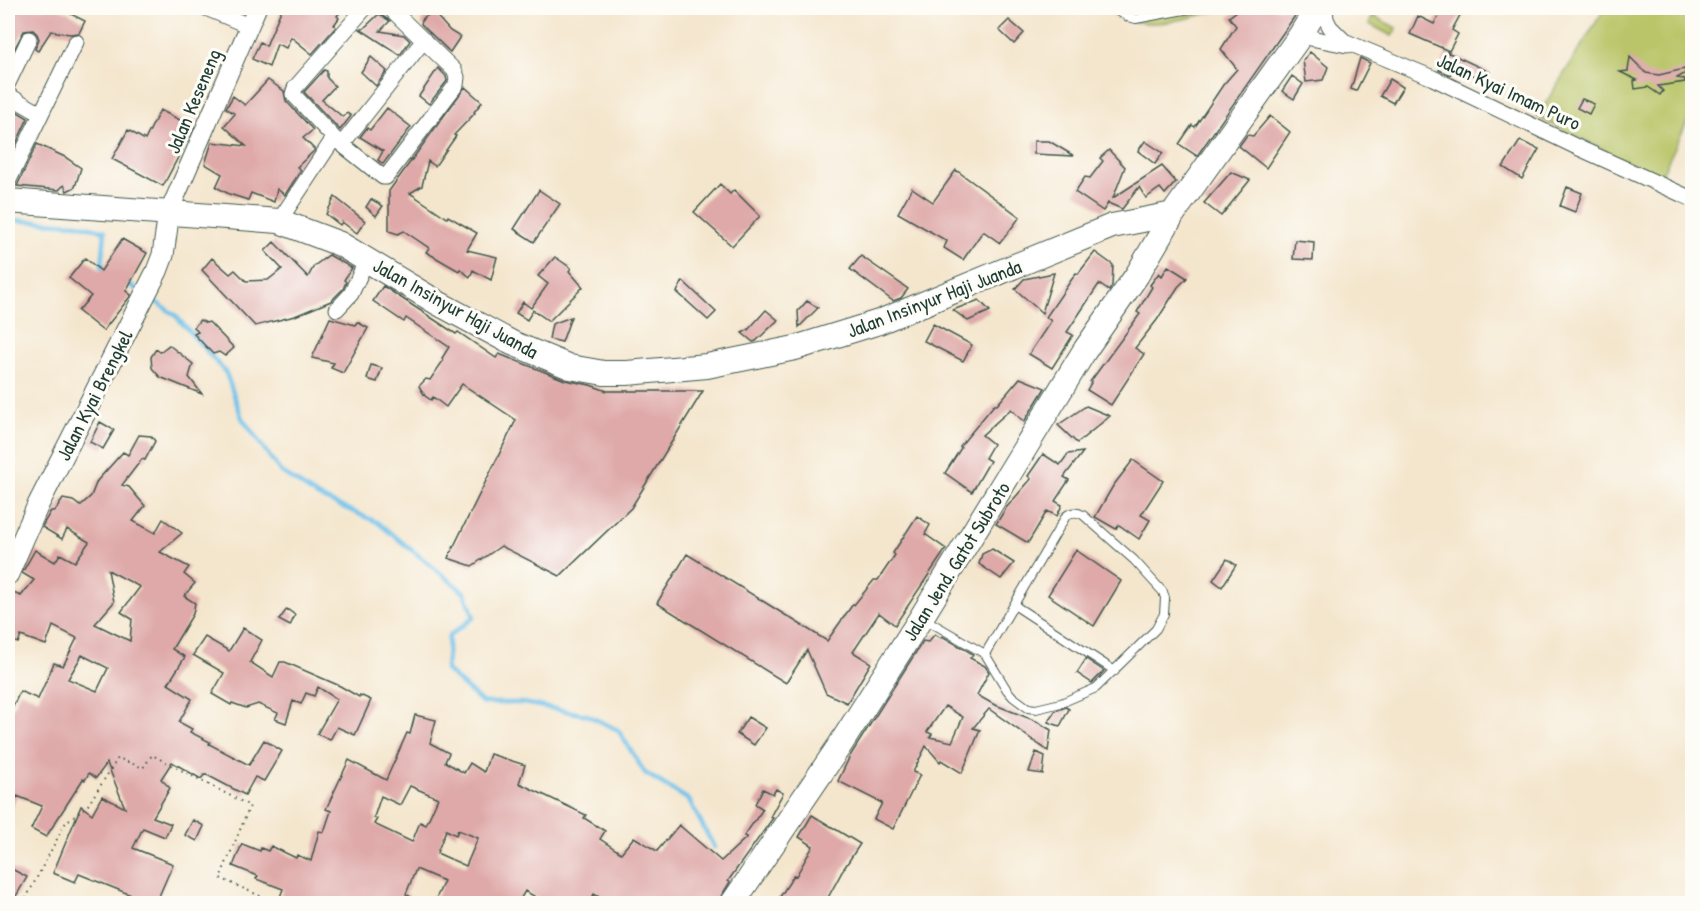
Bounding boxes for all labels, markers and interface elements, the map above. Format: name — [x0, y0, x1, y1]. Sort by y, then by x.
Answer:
street label: Jalan Keseneng — [159, 45, 227, 157]
street label: Jalan Kyai Imam Puro — [1433, 46, 1585, 136]
street label: Jalan Insinyur Haji Juanda — [369, 251, 543, 365]
street label: Jalan Insinyur Haji Juanda — [843, 252, 1025, 344]
street label: Jalan Kyai Brengkel — [49, 324, 139, 465]
street label: Jalan Jend. Gatot Subroto — [896, 476, 1016, 646]

